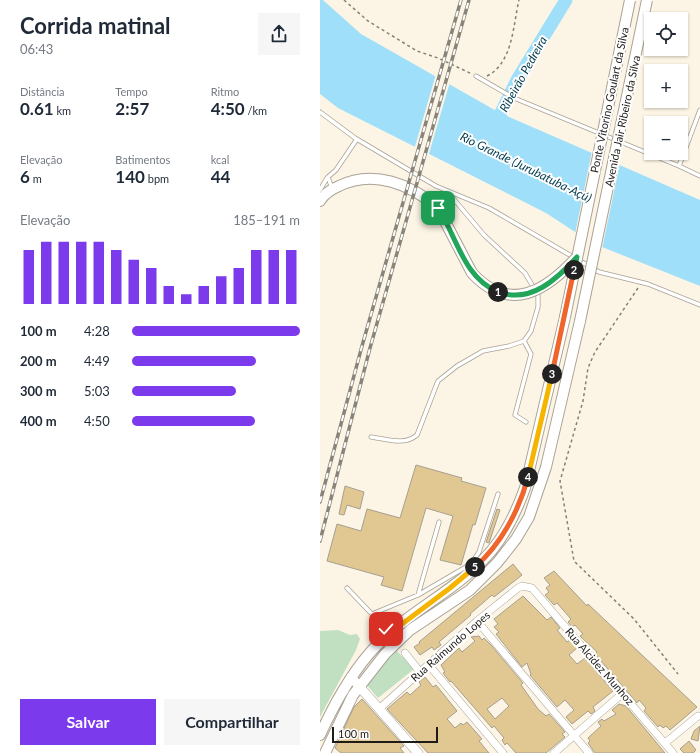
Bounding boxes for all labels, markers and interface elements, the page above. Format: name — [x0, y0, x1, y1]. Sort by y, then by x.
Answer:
text: Corrida matinal — [20, 12, 171, 39]
map controls — [644, 12, 688, 160]
button: locate — [644, 12, 688, 56]
button: share — [258, 13, 300, 55]
street label: Ponte Vitorino Goulart da Silva — [587, 26, 631, 174]
water label: Ribeirão Pedreira — [496, 33, 550, 115]
text: 06:43 — [20, 41, 53, 57]
street label: Avenida Jair Ribeiro da Silva — [602, 54, 642, 188]
button: + — [644, 64, 688, 108]
text: Distância — [20, 85, 65, 98]
text: Tempo — [115, 85, 148, 98]
text: Ritmo — [211, 85, 239, 98]
text: 0.61 — [20, 98, 54, 119]
text: 2:57 — [115, 98, 149, 119]
text: 4:50 — [211, 98, 245, 119]
text: km — [54, 104, 71, 117]
text: /km — [245, 104, 267, 117]
button: − — [644, 116, 688, 160]
water label: Rio Grande (Jurubatuba-Açú) — [458, 129, 594, 205]
text: Elevação — [20, 153, 63, 166]
text: Batimentos — [115, 153, 170, 166]
text: kcal — [211, 153, 229, 166]
text: 6 — [20, 166, 30, 187]
text: 140 — [115, 166, 145, 187]
text: 44 — [211, 166, 230, 187]
text: m — [30, 172, 42, 185]
text: bpm — [145, 172, 169, 185]
pin — [421, 191, 455, 225]
icon: arrive — [427, 197, 449, 219]
text: Elevação — [20, 212, 70, 228]
text: 185–191 m — [233, 212, 300, 228]
pin: 2 — [564, 260, 584, 280]
text: 2 — [571, 263, 577, 276]
pin: 1 — [488, 282, 508, 302]
text: 1 — [495, 285, 501, 298]
text: 100 m — [20, 323, 57, 339]
text: 4:28 — [84, 323, 110, 339]
text: 200 m — [20, 353, 57, 369]
text: 4:49 — [84, 353, 110, 369]
pin: 3 — [542, 364, 562, 384]
text: 3 — [549, 367, 555, 380]
text: 300 m — [20, 383, 57, 399]
text: 5:03 — [84, 383, 110, 399]
text: 400 m — [20, 413, 57, 429]
text: 4:50 — [84, 413, 110, 429]
pin: 4 — [518, 467, 538, 487]
text: 4 — [525, 470, 531, 483]
pin: 5 — [465, 557, 485, 577]
text: 5 — [472, 560, 478, 573]
street label: Rua Raimundo Lopes — [408, 608, 492, 684]
pin — [369, 612, 403, 646]
icon: check — [375, 618, 397, 640]
street label: Rua Alcidez Munhoz — [563, 625, 637, 707]
button: Salvar — [20, 699, 156, 745]
button: Compartilhar — [164, 699, 300, 745]
scale bar — [332, 725, 438, 744]
text: 100 m — [338, 727, 369, 740]

